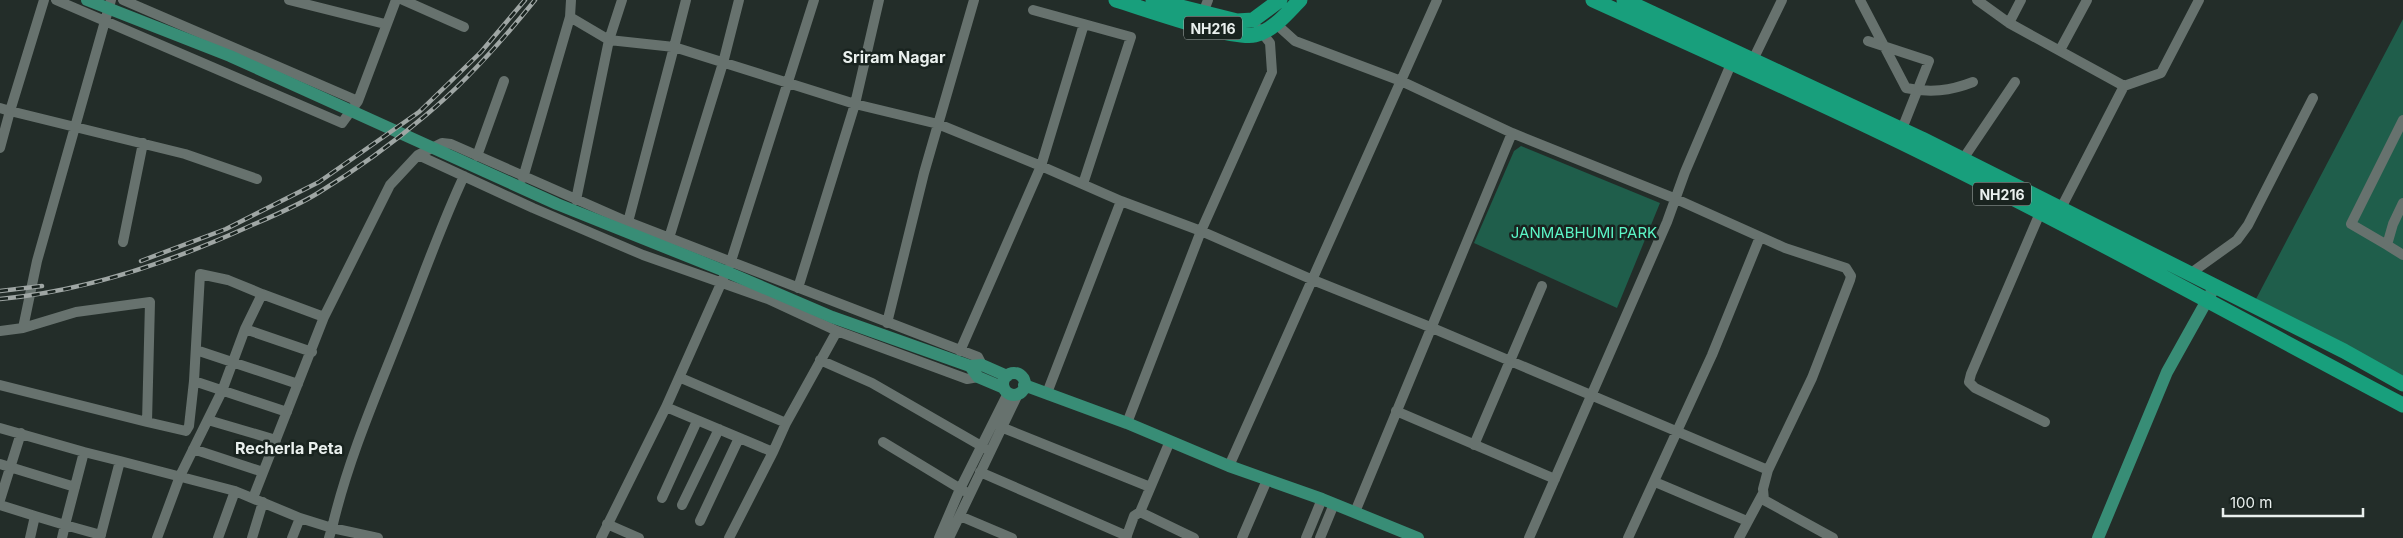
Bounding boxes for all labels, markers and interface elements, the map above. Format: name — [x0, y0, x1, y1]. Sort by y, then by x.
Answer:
road number: NH216 — [1184, 16, 1242, 40]
district label: Sriram Nagar — [843, 47, 946, 67]
road number: NH216 — [1973, 182, 2031, 205]
park label: JANMABHUMI PARK — [1511, 223, 1657, 242]
district label: Recherla Peta — [235, 438, 343, 458]
scale bar — [2223, 486, 2363, 518]
text: 100 m — [2230, 493, 2272, 512]

